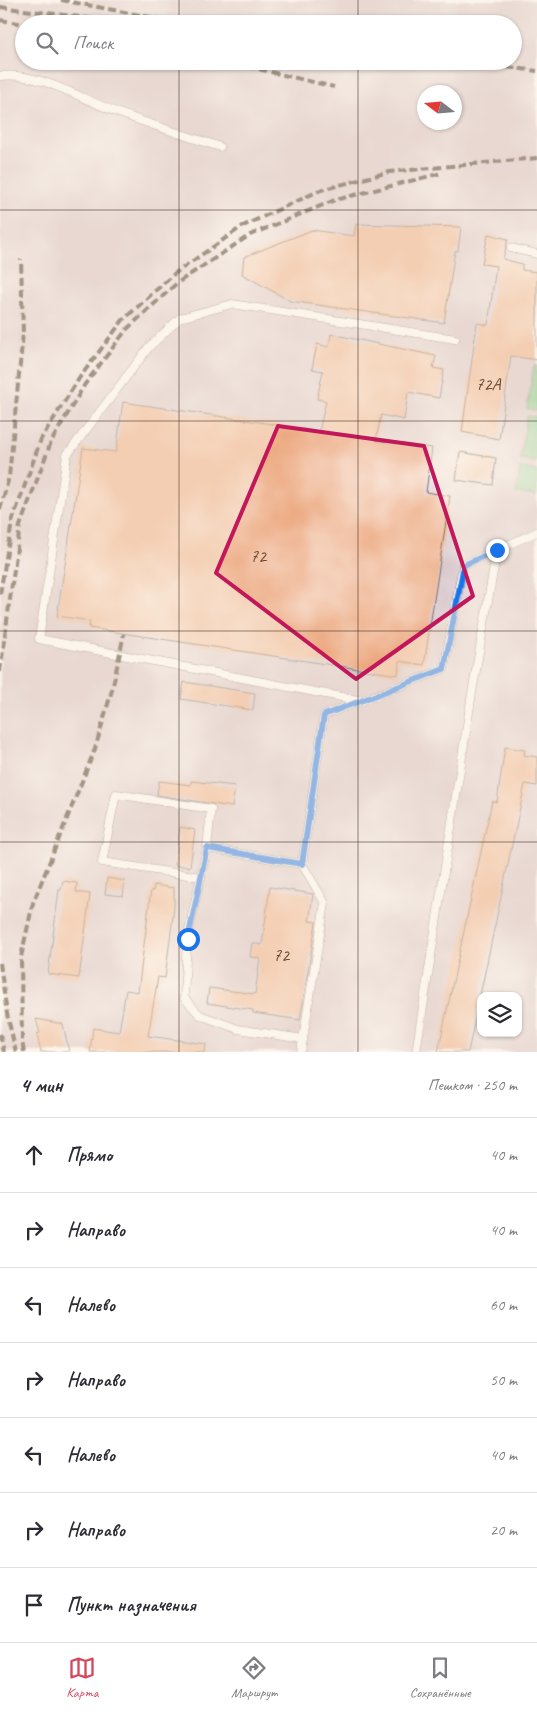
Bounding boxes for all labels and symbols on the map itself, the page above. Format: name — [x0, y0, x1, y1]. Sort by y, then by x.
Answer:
north arrow — [417, 85, 462, 130]
house number: 72А — [475, 373, 502, 395]
route end — [486, 539, 509, 562]
house number: 72 — [250, 545, 268, 567]
route start — [177, 928, 200, 951]
house number: 72 — [273, 944, 291, 966]

